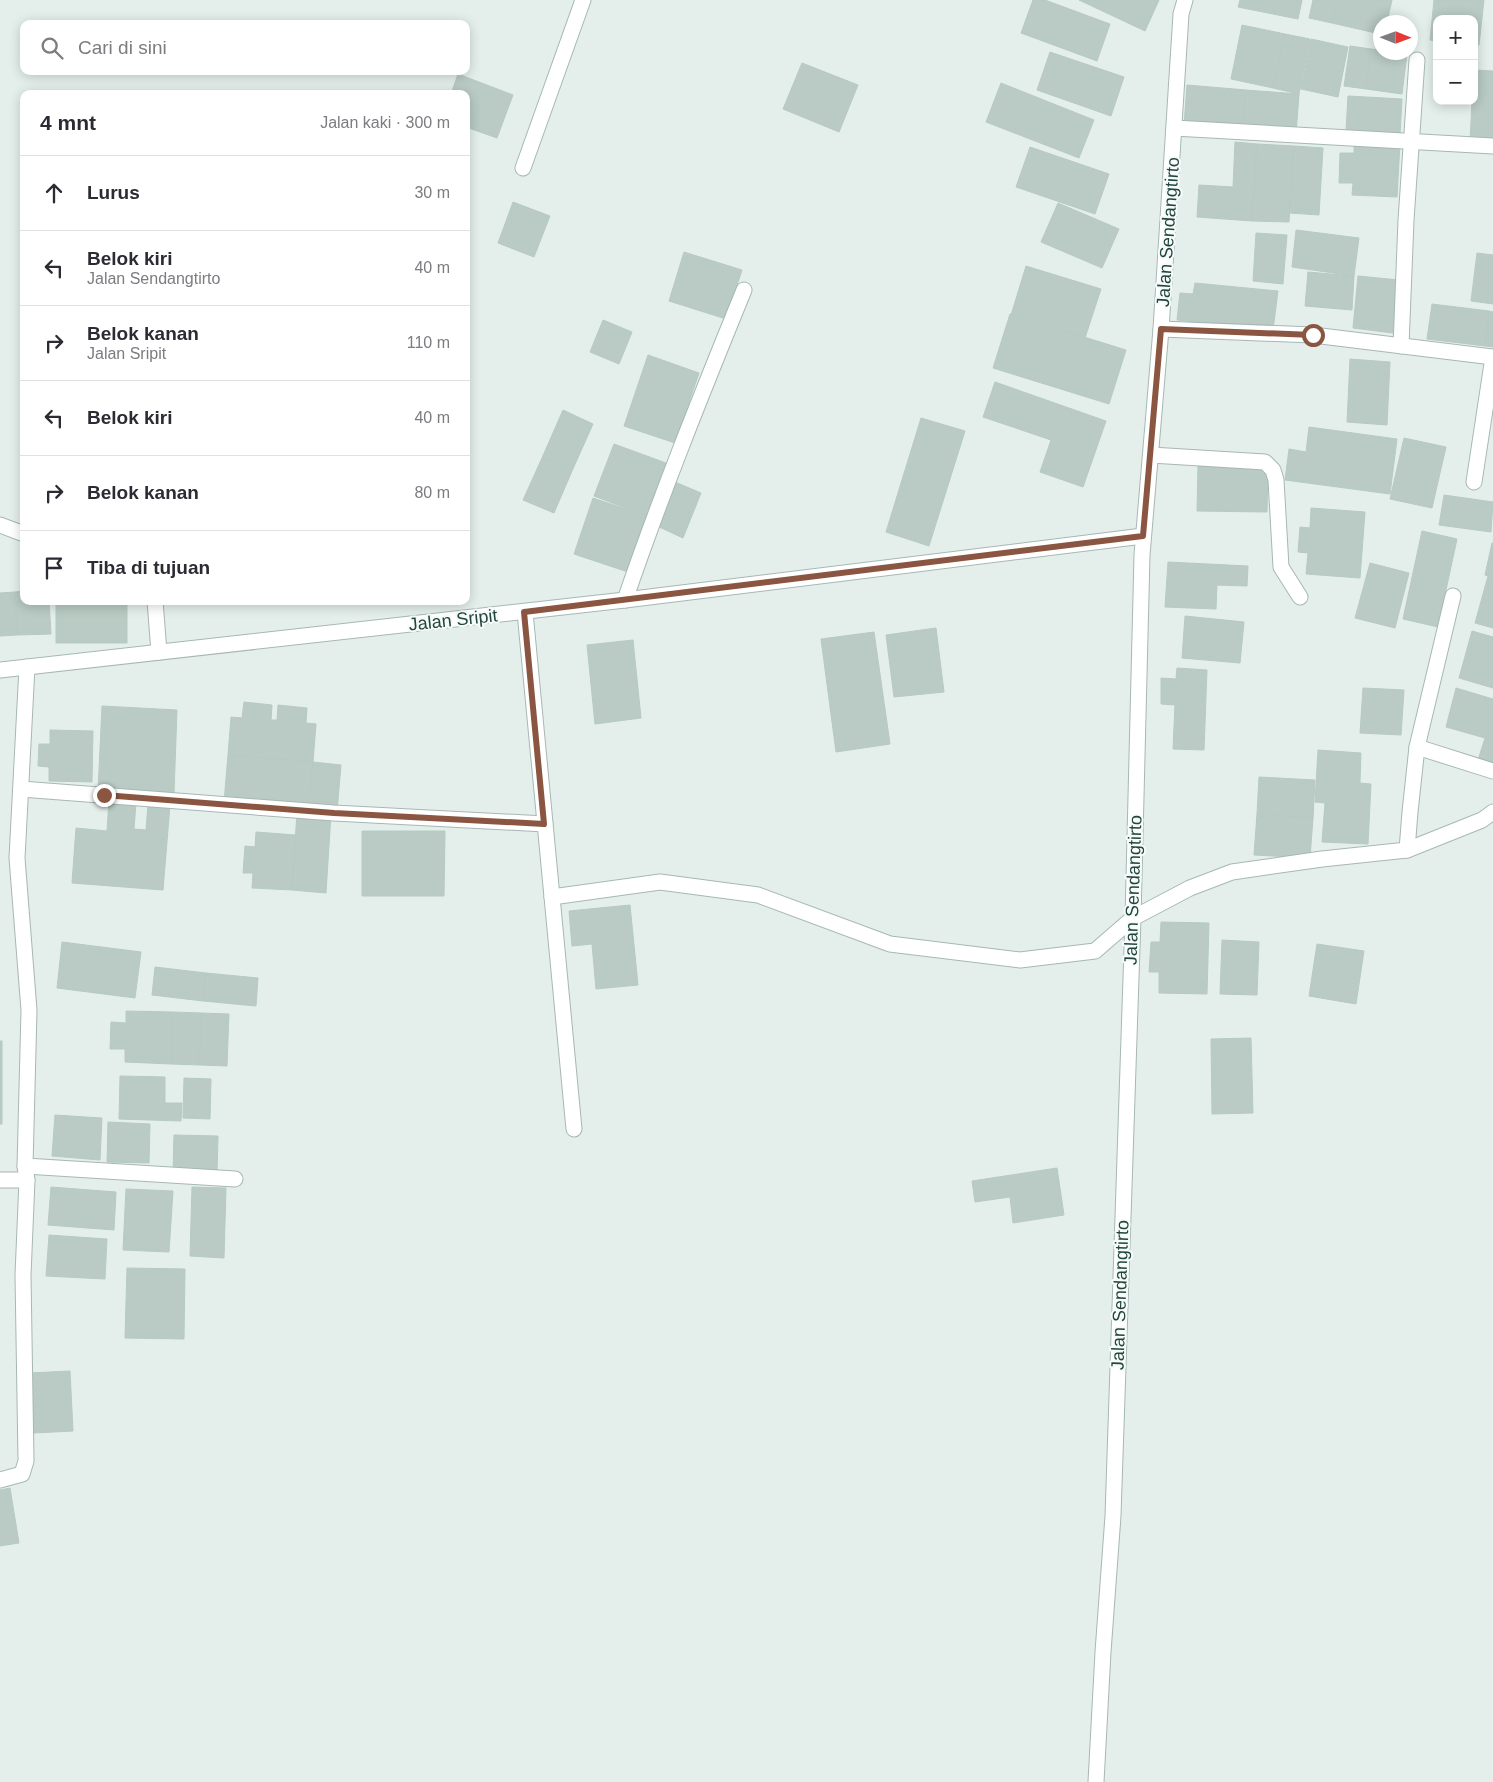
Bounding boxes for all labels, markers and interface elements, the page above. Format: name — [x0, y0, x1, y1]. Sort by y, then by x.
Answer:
north arrow — [1373, 15, 1418, 60]
map controls — [1433, 15, 1478, 105]
button: + — [1433, 15, 1478, 60]
search box — [20, 20, 470, 75]
icon: search — [38, 34, 66, 62]
text: Cari di sini — [78, 37, 167, 58]
button: − — [1433, 60, 1478, 105]
text: 4 mnt — [40, 111, 96, 134]
text: Jalan kaki · 300 m — [320, 114, 450, 131]
street label: Jalan Sendangtirto — [1153, 156, 1183, 308]
icon: ahead — [40, 179, 68, 207]
text: Lurus — [87, 182, 140, 203]
text: 30 m — [414, 184, 450, 201]
text: Belok kiri — [87, 248, 173, 269]
icon: left — [40, 254, 68, 282]
text: 40 m — [414, 259, 450, 276]
text: Jalan Sendangtirto — [87, 270, 220, 287]
text: Belok kanan — [87, 323, 199, 344]
route start — [1302, 324, 1325, 347]
icon: right — [40, 329, 68, 357]
text: 110 m — [407, 334, 450, 351]
text: Jalan Sripit — [87, 345, 166, 362]
icon: left — [40, 404, 68, 432]
text: Belok kiri — [87, 407, 173, 428]
text: 40 m — [414, 409, 450, 426]
icon: right — [40, 479, 68, 507]
text: Belok kanan — [87, 482, 199, 503]
text: 80 m — [414, 484, 450, 501]
icon: arrive — [40, 554, 68, 582]
text: Tiba di tujuan — [87, 557, 210, 578]
street label: Jalan Sripit — [408, 605, 498, 635]
route end — [93, 784, 116, 807]
street label: Jalan Sendangtirto — [1120, 815, 1146, 965]
street label: Jalan Sendangtirto — [1107, 1220, 1133, 1370]

